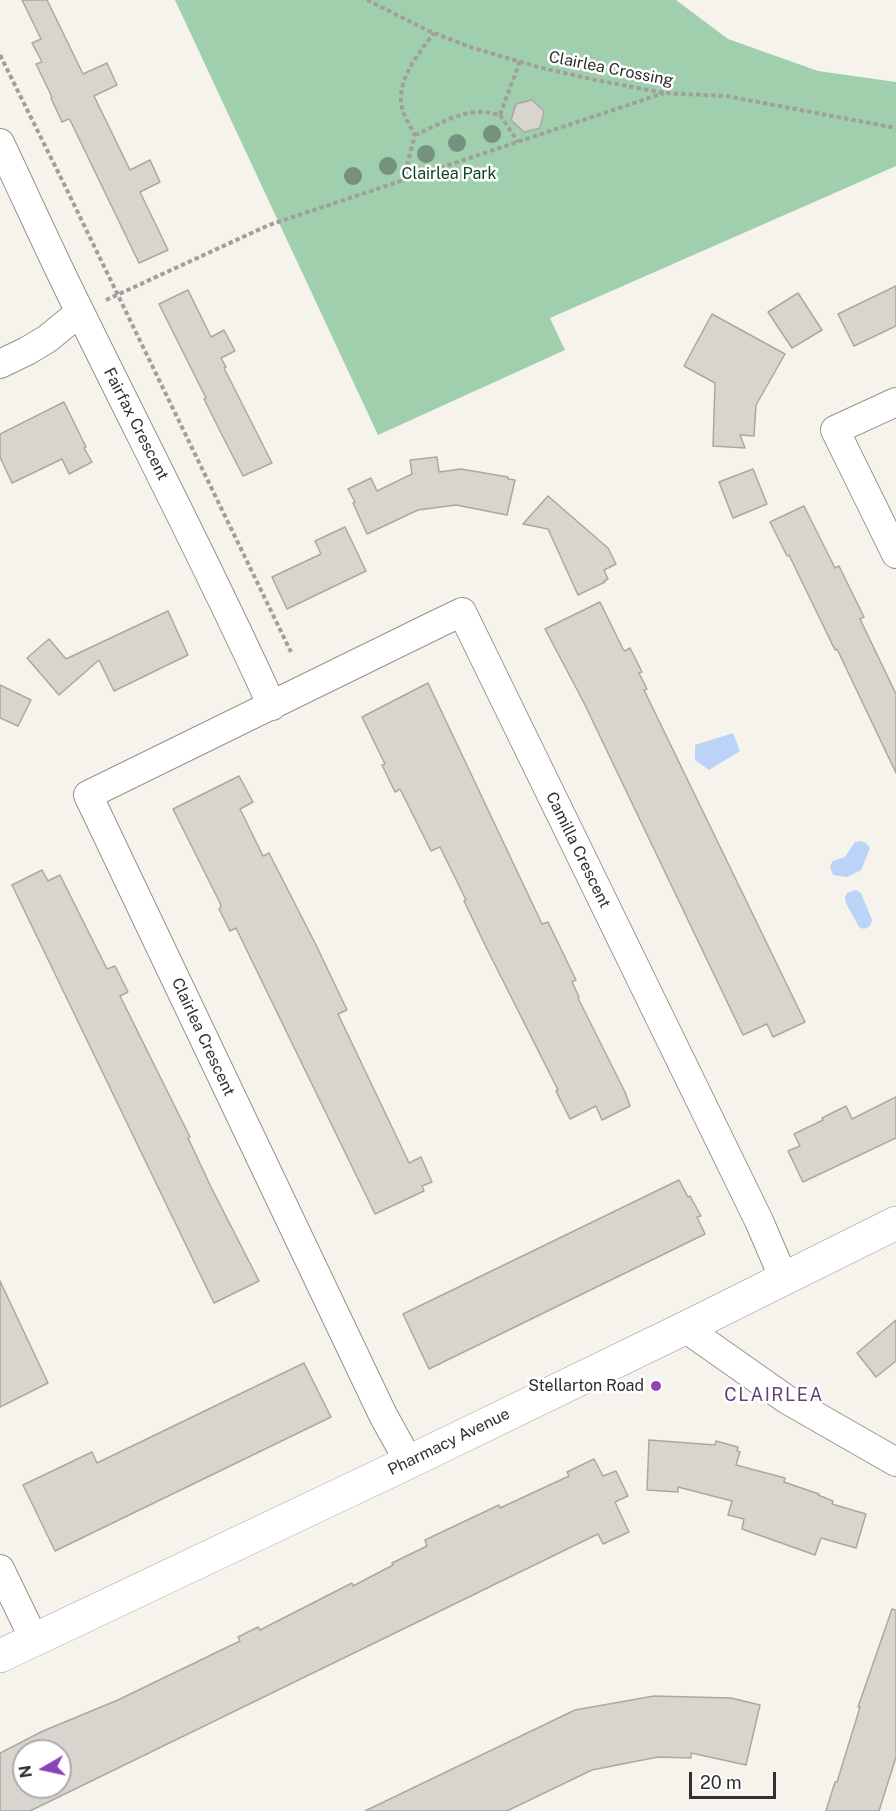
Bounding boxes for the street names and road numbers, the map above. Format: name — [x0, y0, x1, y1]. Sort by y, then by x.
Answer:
street label: Clairlea Crossing — [547, 47, 675, 91]
street label: Fairfax Crescent — [99, 365, 173, 483]
street label: Camilla Crescent — [542, 789, 614, 911]
street label: Clairlea Crescent — [167, 975, 239, 1099]
street label: Pharmacy Avenue — [385, 1404, 513, 1480]

